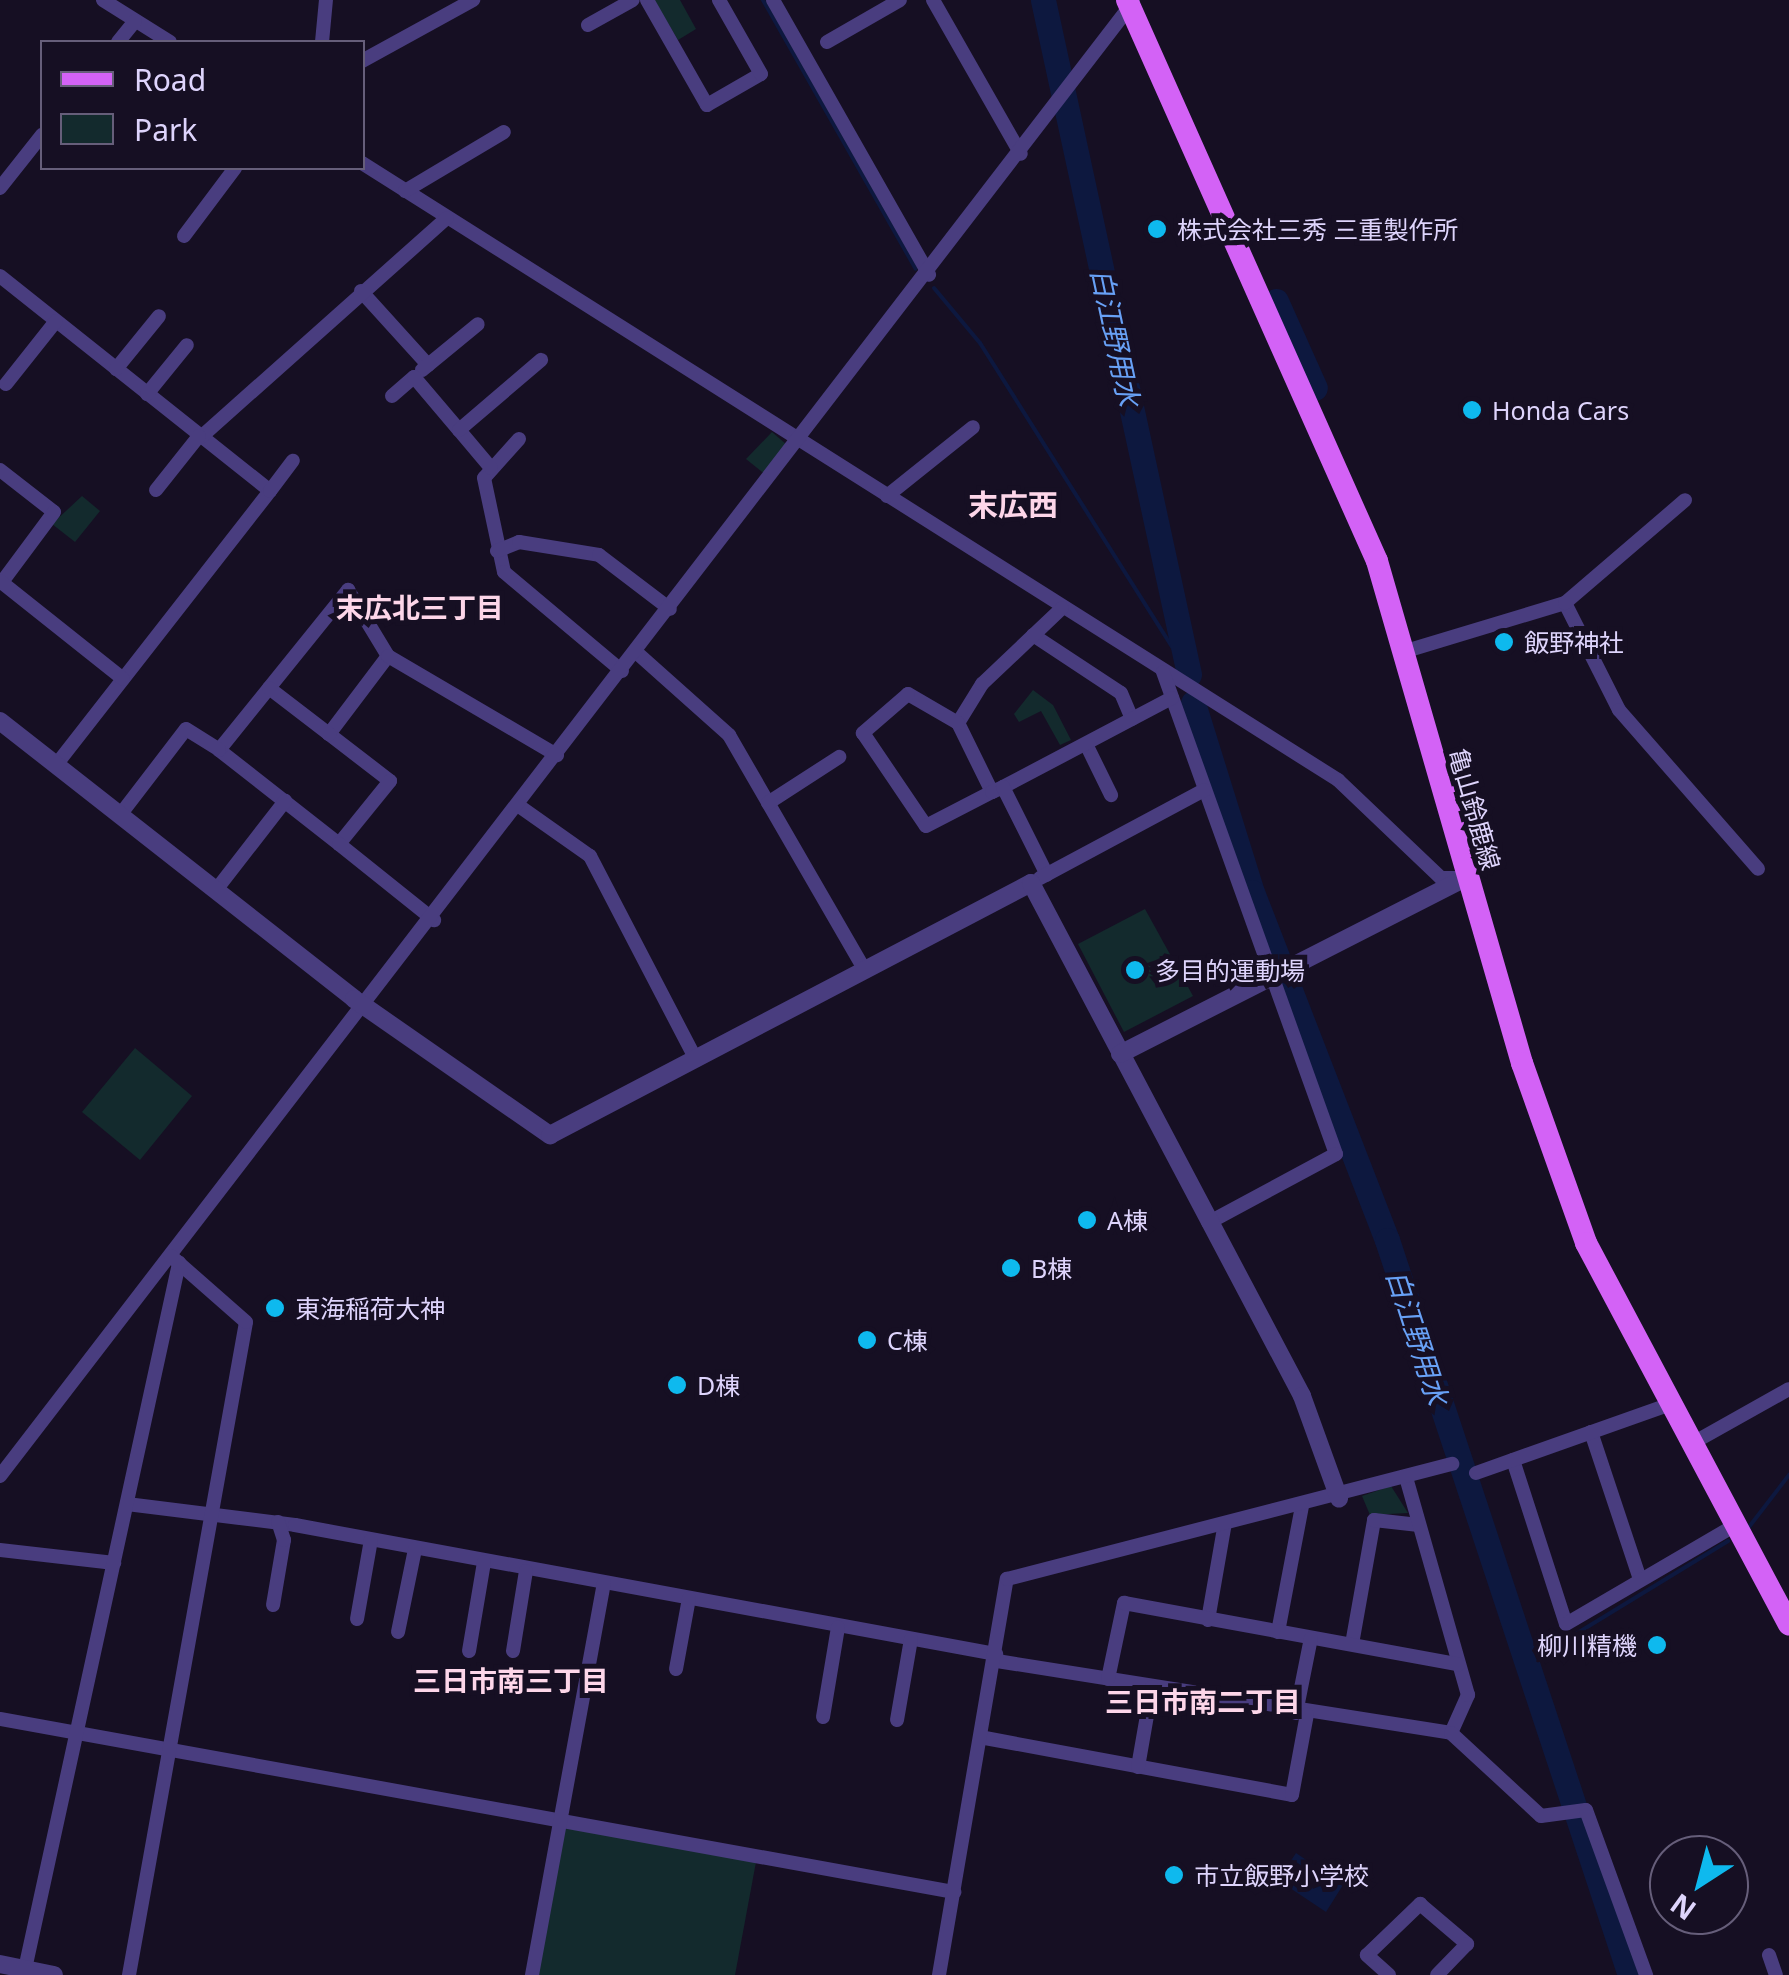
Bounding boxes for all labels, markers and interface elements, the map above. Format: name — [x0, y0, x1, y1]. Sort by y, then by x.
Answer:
legend — [40, 40, 365, 170]
text: Road — [134, 59, 206, 100]
text: Park — [134, 109, 197, 150]
place label: 株式会社三秀 三重製作所 — [1177, 214, 1458, 244]
marker: 株式会社三秀 三重製作所 — [1146, 218, 1168, 240]
water label: 白江野用水 — [1085, 265, 1147, 409]
place label: Honda Cars — [1492, 395, 1629, 425]
marker: Honda Cars — [1461, 399, 1483, 421]
district label: 末広西 — [968, 487, 1058, 523]
district label: 末広北三丁目 — [336, 590, 504, 624]
place label: 飯野神社 — [1524, 627, 1624, 657]
marker: 飯野神社 — [1493, 631, 1515, 653]
street label: 亀山鈴鹿線 — [1443, 745, 1507, 873]
place label: 多目的運動場 — [1155, 955, 1305, 985]
marker: 多目的運動場 — [1124, 959, 1146, 981]
place label: A棟 — [1107, 1205, 1148, 1235]
marker: A棟 — [1076, 1209, 1098, 1231]
place label: B棟 — [1031, 1253, 1072, 1283]
marker: B棟 — [1000, 1257, 1022, 1279]
water label: 白江野用水 — [1380, 1265, 1456, 1409]
place label: 東海稲荷大神 — [295, 1293, 445, 1323]
marker: 東海稲荷大神 — [264, 1297, 286, 1319]
place label: C棟 — [887, 1325, 928, 1355]
marker: C棟 — [856, 1329, 878, 1351]
place label: D棟 — [697, 1370, 740, 1400]
marker: D棟 — [666, 1374, 688, 1396]
place label: 柳川精機 — [1537, 1630, 1637, 1660]
marker: 柳川精機 — [1646, 1634, 1668, 1656]
district label: 三日市南三丁目 — [413, 1663, 609, 1697]
district label: 三日市南二丁目 — [1105, 1684, 1301, 1718]
north arrow — [1649, 1835, 1749, 1935]
place label: 市立飯野小学校 — [1194, 1860, 1369, 1890]
marker: 市立飯野小学校 — [1163, 1864, 1185, 1886]
text: N — [1662, 1886, 1703, 1930]

